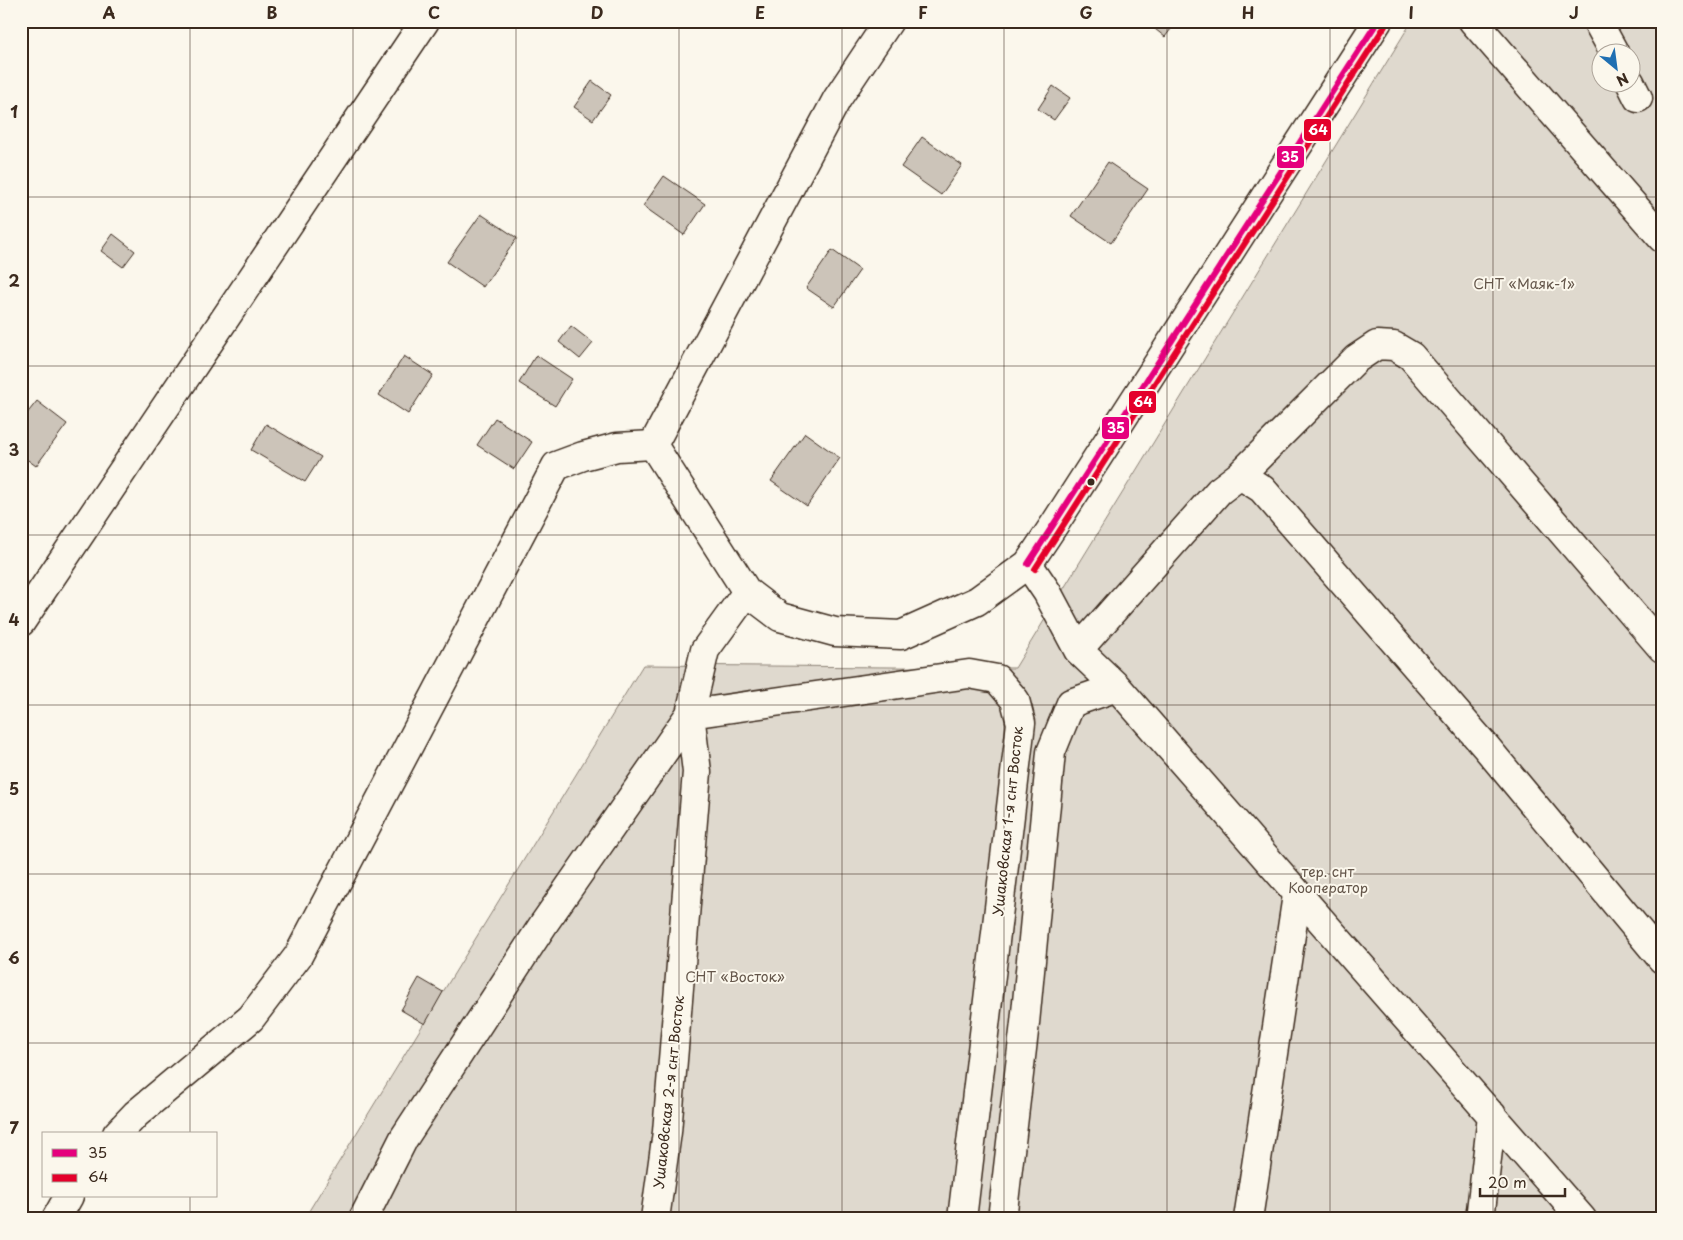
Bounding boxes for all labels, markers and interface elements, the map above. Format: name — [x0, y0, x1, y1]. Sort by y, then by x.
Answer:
text: A — [103, 0, 116, 24]
text: B — [267, 0, 278, 24]
text: C — [428, 0, 440, 24]
text: D — [591, 0, 603, 24]
text: E — [755, 0, 765, 24]
text: F — [918, 0, 928, 24]
text: G — [1079, 0, 1093, 24]
text: H — [1242, 0, 1254, 24]
text: I — [1408, 0, 1414, 24]
text: J — [1569, 0, 1579, 24]
north arrow — [1590, 42, 1640, 92]
text: N — [1613, 68, 1632, 92]
text: 1 — [10, 99, 18, 123]
line badge: 64 — [1303, 118, 1332, 142]
text: 64 — [1308, 119, 1328, 140]
line badge: 35 — [1276, 145, 1305, 169]
text: 35 — [1281, 146, 1299, 167]
text: 2 — [8, 268, 20, 292]
park label: СНТ «Маяк-1» — [1473, 273, 1575, 294]
line badge: 64 — [1128, 390, 1157, 414]
text: 64 — [1133, 391, 1153, 412]
line badge: 35 — [1101, 416, 1130, 440]
text: 35 — [1107, 417, 1125, 438]
text: 3 — [9, 437, 19, 461]
unlabelled marker — [1086, 477, 1096, 487]
text: 4 — [9, 607, 20, 631]
street label: Ушаковская 1-я снт Восток — [987, 725, 1028, 917]
text: 5 — [9, 776, 19, 800]
park label: тер. снт Кооператор — [1288, 861, 1368, 898]
text: 6 — [8, 945, 20, 969]
park label: СНТ «Восток» — [685, 966, 785, 987]
street label: Ушаковская 2-я снт Восток — [648, 994, 689, 1189]
text: 7 — [9, 1115, 19, 1139]
legend — [42, 1132, 218, 1198]
text: 35 — [88, 1140, 107, 1163]
text: 64 — [88, 1164, 109, 1187]
scale bar — [1480, 1165, 1566, 1197]
text: 20 m — [1488, 1170, 1527, 1193]

